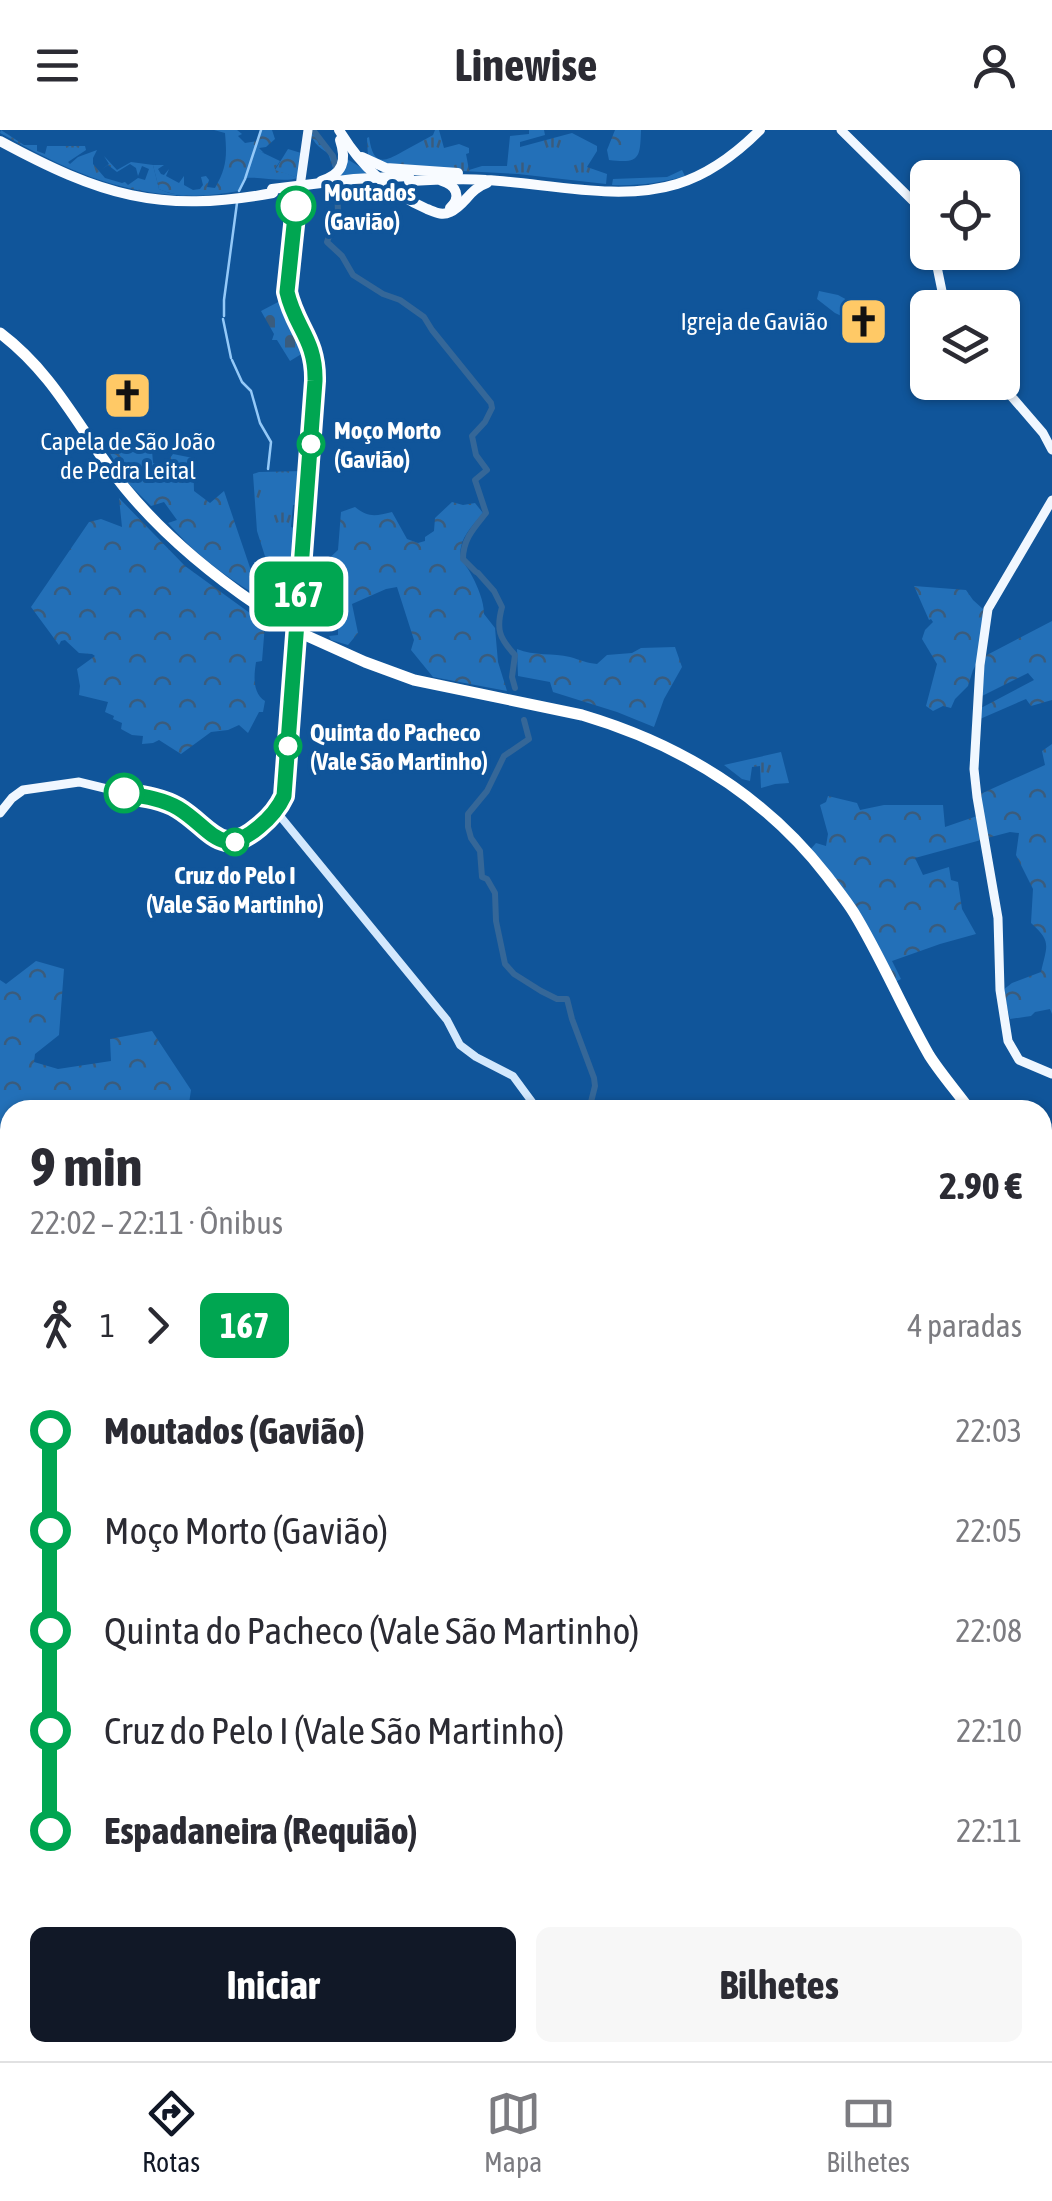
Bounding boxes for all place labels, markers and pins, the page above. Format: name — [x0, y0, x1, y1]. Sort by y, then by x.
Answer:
place label: Moutados (Gavião) — [324, 178, 416, 235]
marker: Moutados (Gavião) — [277, 187, 315, 225]
church icon: Igreja de Gavião — [837, 295, 889, 347]
place label: Igreja de Gavião — [680, 307, 828, 335]
church icon: Capela de São João de Pedra Leital — [102, 369, 154, 421]
place label: Moço Morto (Gavião) — [334, 416, 441, 473]
place label: Capela de São João de Pedra Leital — [41, 427, 215, 484]
marker: Moço Morto (Gavião) — [298, 431, 324, 457]
place label: Quinta do Pacheco (Vale São Martinho) — [310, 718, 488, 775]
marker: Quinta do Pacheco (Vale São Martinho) — [275, 733, 301, 759]
unlabelled marker — [105, 774, 143, 812]
marker: Cruz do Pelo I (Vale São Martinho) — [222, 829, 248, 855]
place label: Cruz do Pelo I (Vale São Martinho) — [146, 861, 324, 918]

